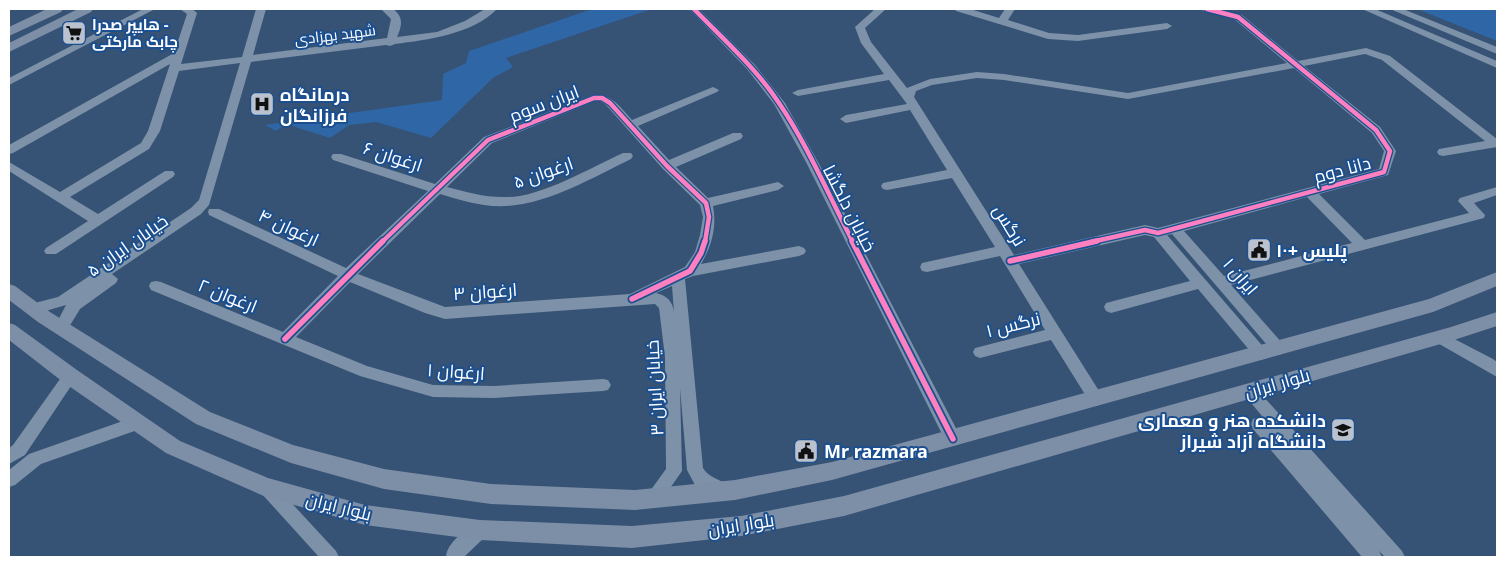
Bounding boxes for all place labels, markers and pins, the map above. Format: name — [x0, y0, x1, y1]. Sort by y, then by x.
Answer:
place label: هایپر صدرا - چابک مارکتی — [92, 14, 178, 53]
supermarket icon: هایپر صدرا - چابک مارکتی — [61, 20, 87, 46]
place label: درمانگاه فرزانگان — [280, 82, 349, 127]
hospital icon: درمانگاه فرزانگان — [249, 91, 275, 117]
public building icon: پلیس +۱۰ — [1246, 237, 1272, 263]
place label: پلیس +۱۰ — [1276, 238, 1347, 263]
place label: دانشکده هنر و معماری دانشگاه آزاد شیراز — [1138, 408, 1326, 453]
school or university icon: دانشکده هنر و معماری دانشگاه آزاد شیراز — [1330, 417, 1356, 443]
public building icon: Mr razmara — [793, 438, 819, 464]
place label: Mr razmara — [824, 439, 928, 463]

